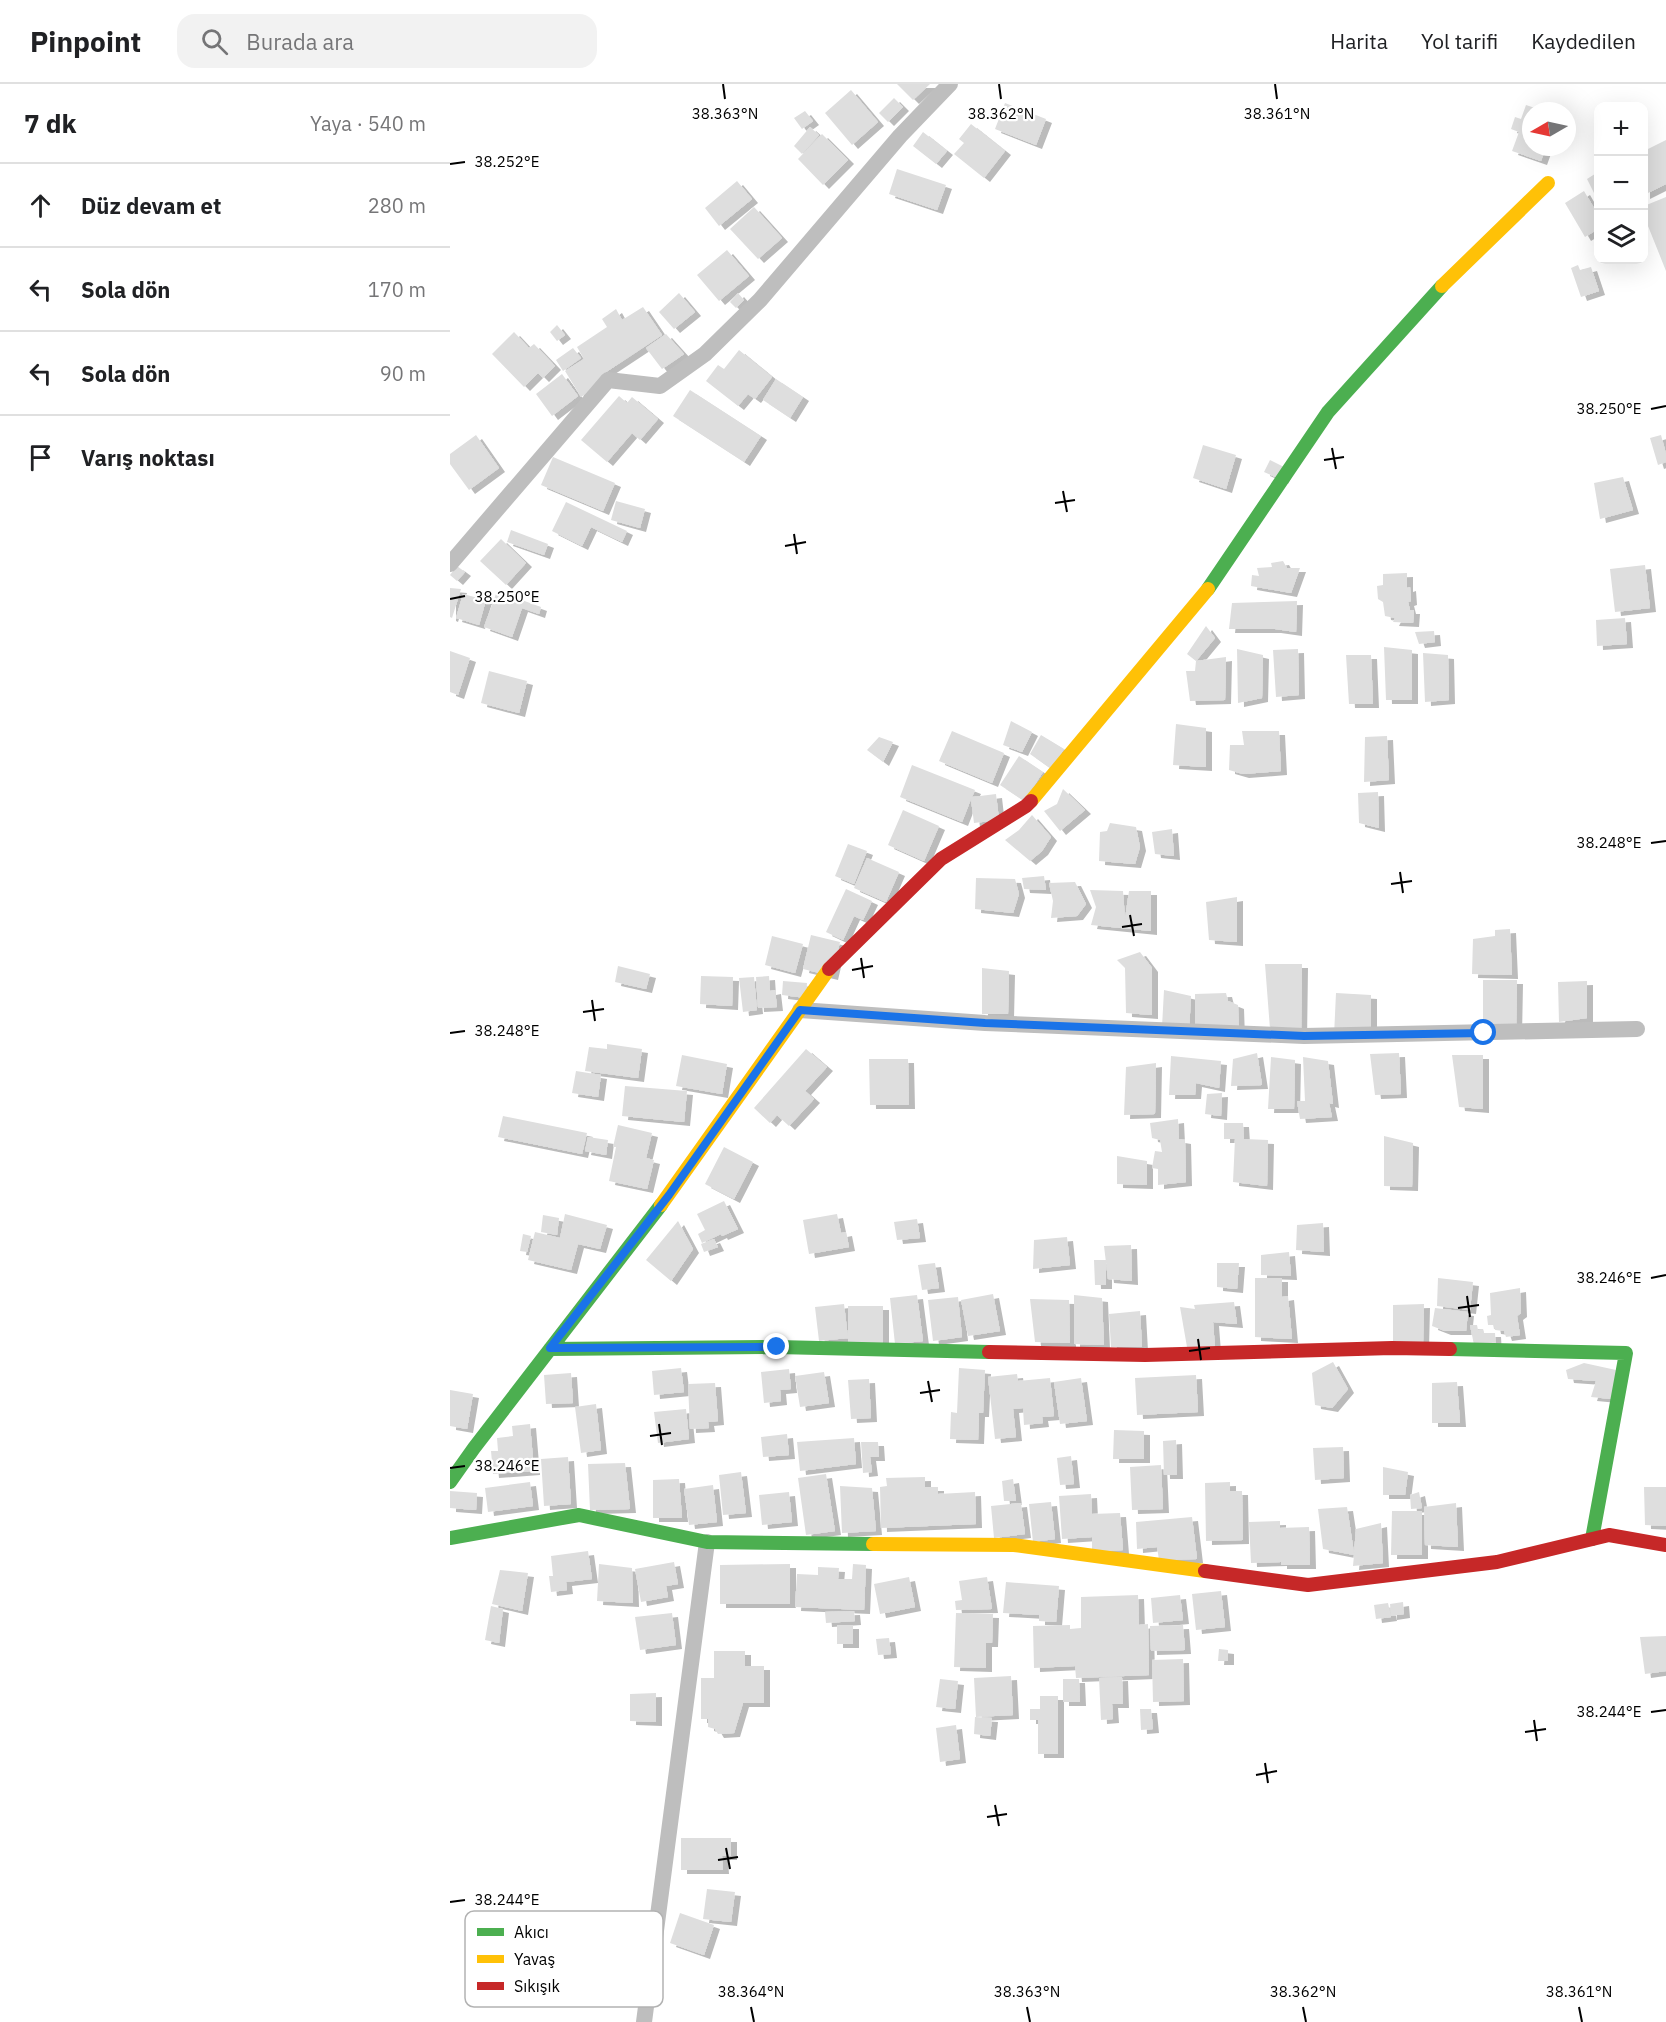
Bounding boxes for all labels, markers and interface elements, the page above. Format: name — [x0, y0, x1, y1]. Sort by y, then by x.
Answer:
search box — [177, 14, 597, 68]
text: Pinpoint — [30, 23, 141, 60]
icon: search — [198, 25, 231, 58]
text: Burada ara — [246, 27, 354, 56]
text: Harita — [1330, 27, 1388, 55]
text: Yol tarifi — [1421, 27, 1498, 55]
text: Kaydedilen — [1531, 27, 1636, 55]
north arrow — [1522, 102, 1576, 156]
map controls — [1594, 102, 1648, 264]
button: + — [1594, 102, 1648, 156]
text: 38.363°N — [692, 104, 758, 123]
text: 38.362°N — [968, 104, 1034, 123]
text: 38.361°N — [1244, 104, 1310, 123]
text: 7 dk — [24, 106, 77, 140]
text: Yaya · 540 m — [310, 110, 426, 137]
text: 38.252°E — [475, 152, 539, 171]
button: − — [1594, 156, 1648, 210]
icon: ahead — [24, 189, 57, 222]
text: Düz devam et — [81, 191, 221, 220]
text: 280 m — [368, 192, 426, 219]
button: layers — [1594, 210, 1648, 264]
icon: left — [24, 273, 57, 306]
text: Sola dön — [81, 275, 170, 304]
text: 170 m — [368, 276, 426, 303]
icon: left — [24, 357, 57, 390]
text: Sola dön — [81, 359, 170, 388]
text: 90 m — [380, 360, 426, 387]
text: 38.250°E — [1577, 399, 1641, 418]
icon: arrive — [24, 441, 57, 474]
text: Varış noktası — [81, 443, 215, 472]
text: 38.250°E — [475, 587, 539, 606]
text: 38.248°E — [1577, 833, 1641, 852]
route start — [1470, 1019, 1496, 1045]
text: 38.248°E — [475, 1021, 539, 1040]
text: 38.246°E — [1577, 1268, 1641, 1287]
route end — [763, 1333, 789, 1359]
text: 38.246°E — [475, 1456, 539, 1475]
text: 38.244°E — [1577, 1702, 1641, 1721]
text: 38.244°E — [475, 1890, 539, 1909]
legend — [465, 1911, 663, 2007]
text: Akıcı — [514, 1922, 549, 1942]
text: Yavaş — [514, 1949, 555, 1969]
text: Sıkışık — [514, 1976, 561, 1996]
text: 38.364°N — [718, 1982, 784, 2001]
text: 38.363°N — [994, 1982, 1060, 2001]
text: 38.362°N — [1270, 1982, 1336, 2001]
text: 38.361°N — [1546, 1982, 1612, 2001]

